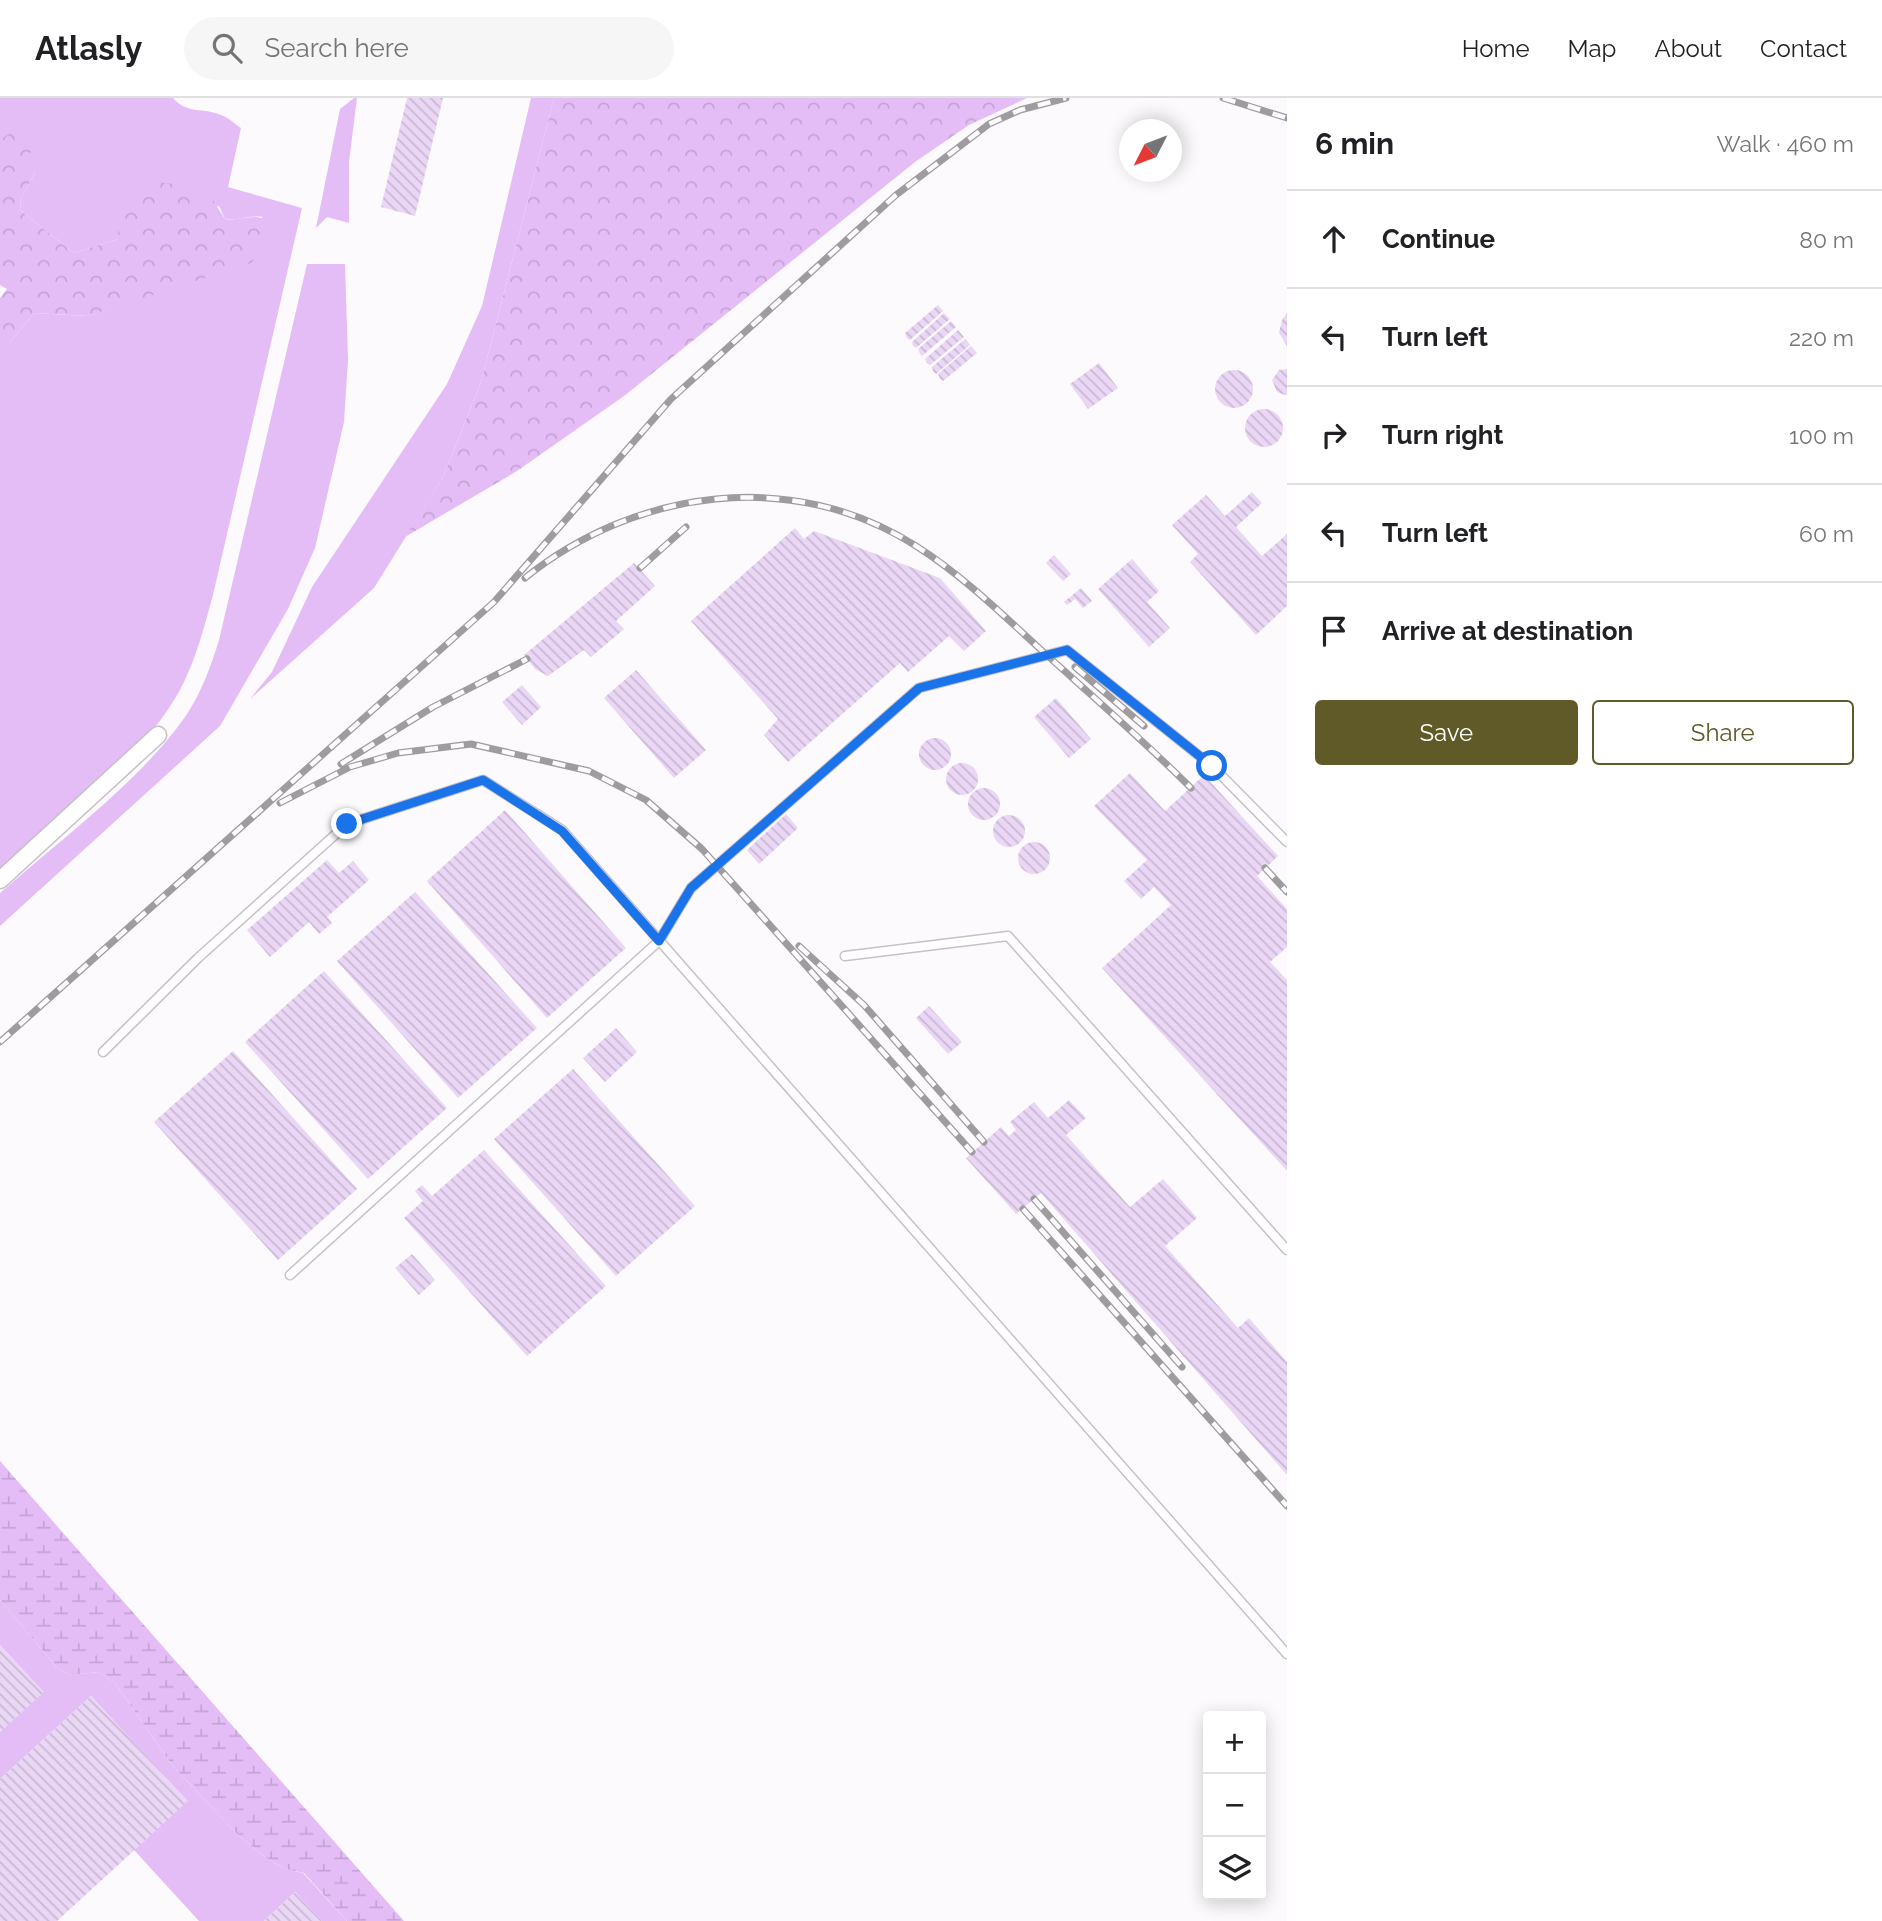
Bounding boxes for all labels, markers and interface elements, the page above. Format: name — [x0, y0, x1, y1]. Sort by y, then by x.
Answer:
search box — [184, 17, 674, 80]
text: Atlasly — [35, 29, 142, 68]
icon: search — [208, 29, 246, 67]
text: Search here — [264, 33, 409, 63]
text: Home — [1462, 34, 1530, 63]
text: Map — [1568, 34, 1616, 63]
text: About — [1654, 34, 1722, 63]
text: Contact — [1760, 34, 1847, 63]
north arrow — [1119, 119, 1182, 182]
text: 6 min — [1315, 126, 1394, 161]
text: Walk · 460 m — [1717, 130, 1854, 157]
icon: ahead — [1315, 220, 1353, 258]
text: Continue — [1382, 224, 1495, 254]
text: 80 m — [1799, 226, 1854, 253]
icon: left — [1315, 318, 1353, 356]
text: Turn left — [1382, 322, 1488, 352]
text: 220 m — [1789, 324, 1854, 351]
icon: right — [1315, 416, 1353, 454]
text: Turn right — [1382, 420, 1503, 450]
text: 100 m — [1789, 422, 1854, 449]
icon: left — [1315, 514, 1353, 552]
text: Turn left — [1382, 518, 1488, 548]
text: 60 m — [1799, 520, 1854, 547]
icon: arrive — [1315, 612, 1353, 650]
text: Arrive at destination — [1382, 616, 1633, 646]
button: Save — [1315, 700, 1578, 765]
button: Share — [1592, 700, 1854, 765]
route start — [1196, 750, 1227, 781]
route end — [331, 808, 362, 839]
map controls — [1203, 1711, 1266, 1900]
button: + — [1203, 1711, 1266, 1774]
button: − — [1203, 1774, 1266, 1837]
button: layers — [1203, 1837, 1266, 1900]

